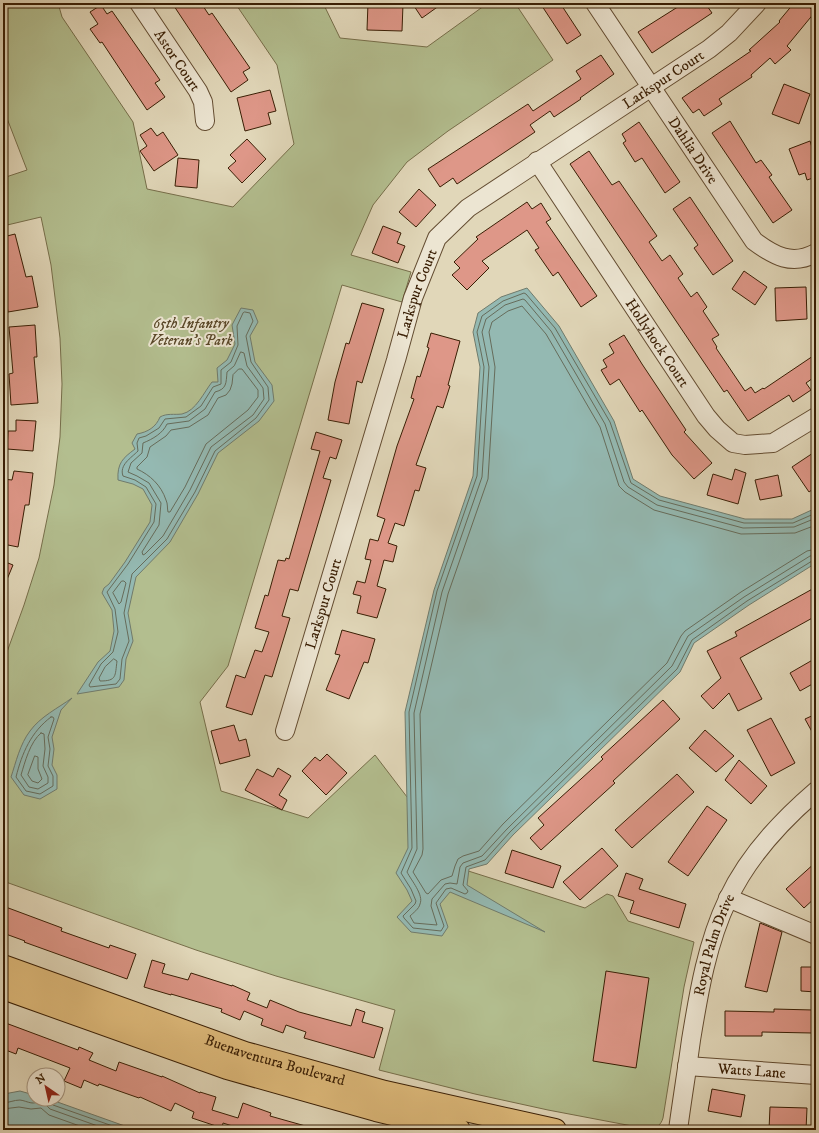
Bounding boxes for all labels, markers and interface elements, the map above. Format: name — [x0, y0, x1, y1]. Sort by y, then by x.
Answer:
street label: Astor Court — [150, 26, 205, 95]
street label: Larkspur Court — [619, 45, 708, 113]
street label: Dahlia Drive — [664, 113, 723, 187]
street label: Larkspur Court — [393, 246, 441, 340]
street label: Hollyhock Court — [621, 295, 694, 391]
park label: 65th Infantry Veteran's Park — [149, 314, 233, 350]
street label: Larkspur Court — [301, 556, 346, 651]
street label: Royal Palm Drive — [689, 891, 739, 997]
street label: Buenaventura Boulevard — [202, 1030, 348, 1090]
street label: Watts Lane — [716, 1059, 787, 1082]
north arrow — [26, 1067, 66, 1107]
text: N — [33, 1071, 49, 1088]

